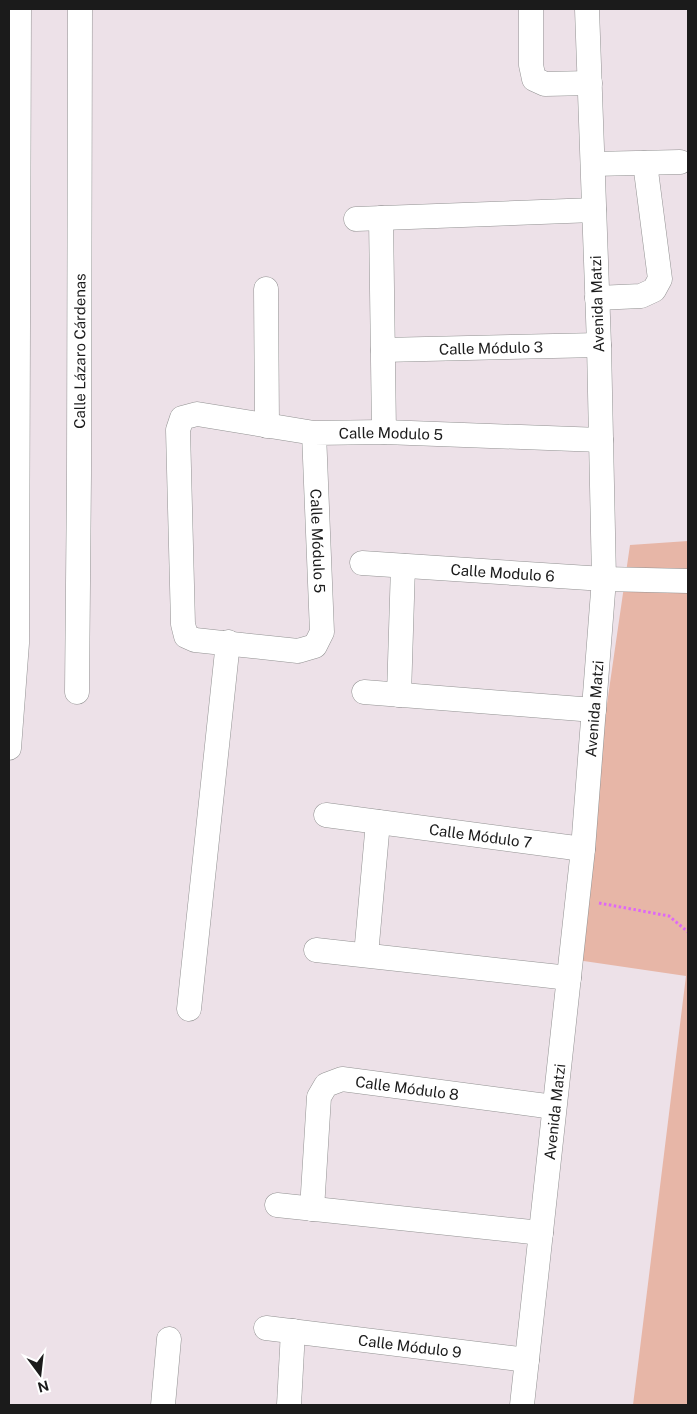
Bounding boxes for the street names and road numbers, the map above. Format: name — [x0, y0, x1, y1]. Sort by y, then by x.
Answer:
street label: Avenida Matzi — [587, 255, 607, 353]
street label: Calle Lázaro Cárdenas — [71, 273, 88, 429]
street label: Calle Módulo 3 — [439, 338, 543, 357]
street label: Calle Modulo 5 — [339, 423, 443, 443]
street label: Calle Módulo 5 — [308, 488, 329, 593]
street label: Calle Modulo 6 — [450, 560, 555, 584]
street label: Avenida Matzi — [582, 660, 606, 758]
street label: Calle Módulo 7 — [428, 820, 533, 851]
street label: Avenida Matzi — [540, 1063, 568, 1161]
street label: Calle Módulo 8 — [354, 1072, 460, 1103]
street label: Calle Módulo 9 — [357, 1331, 463, 1360]

